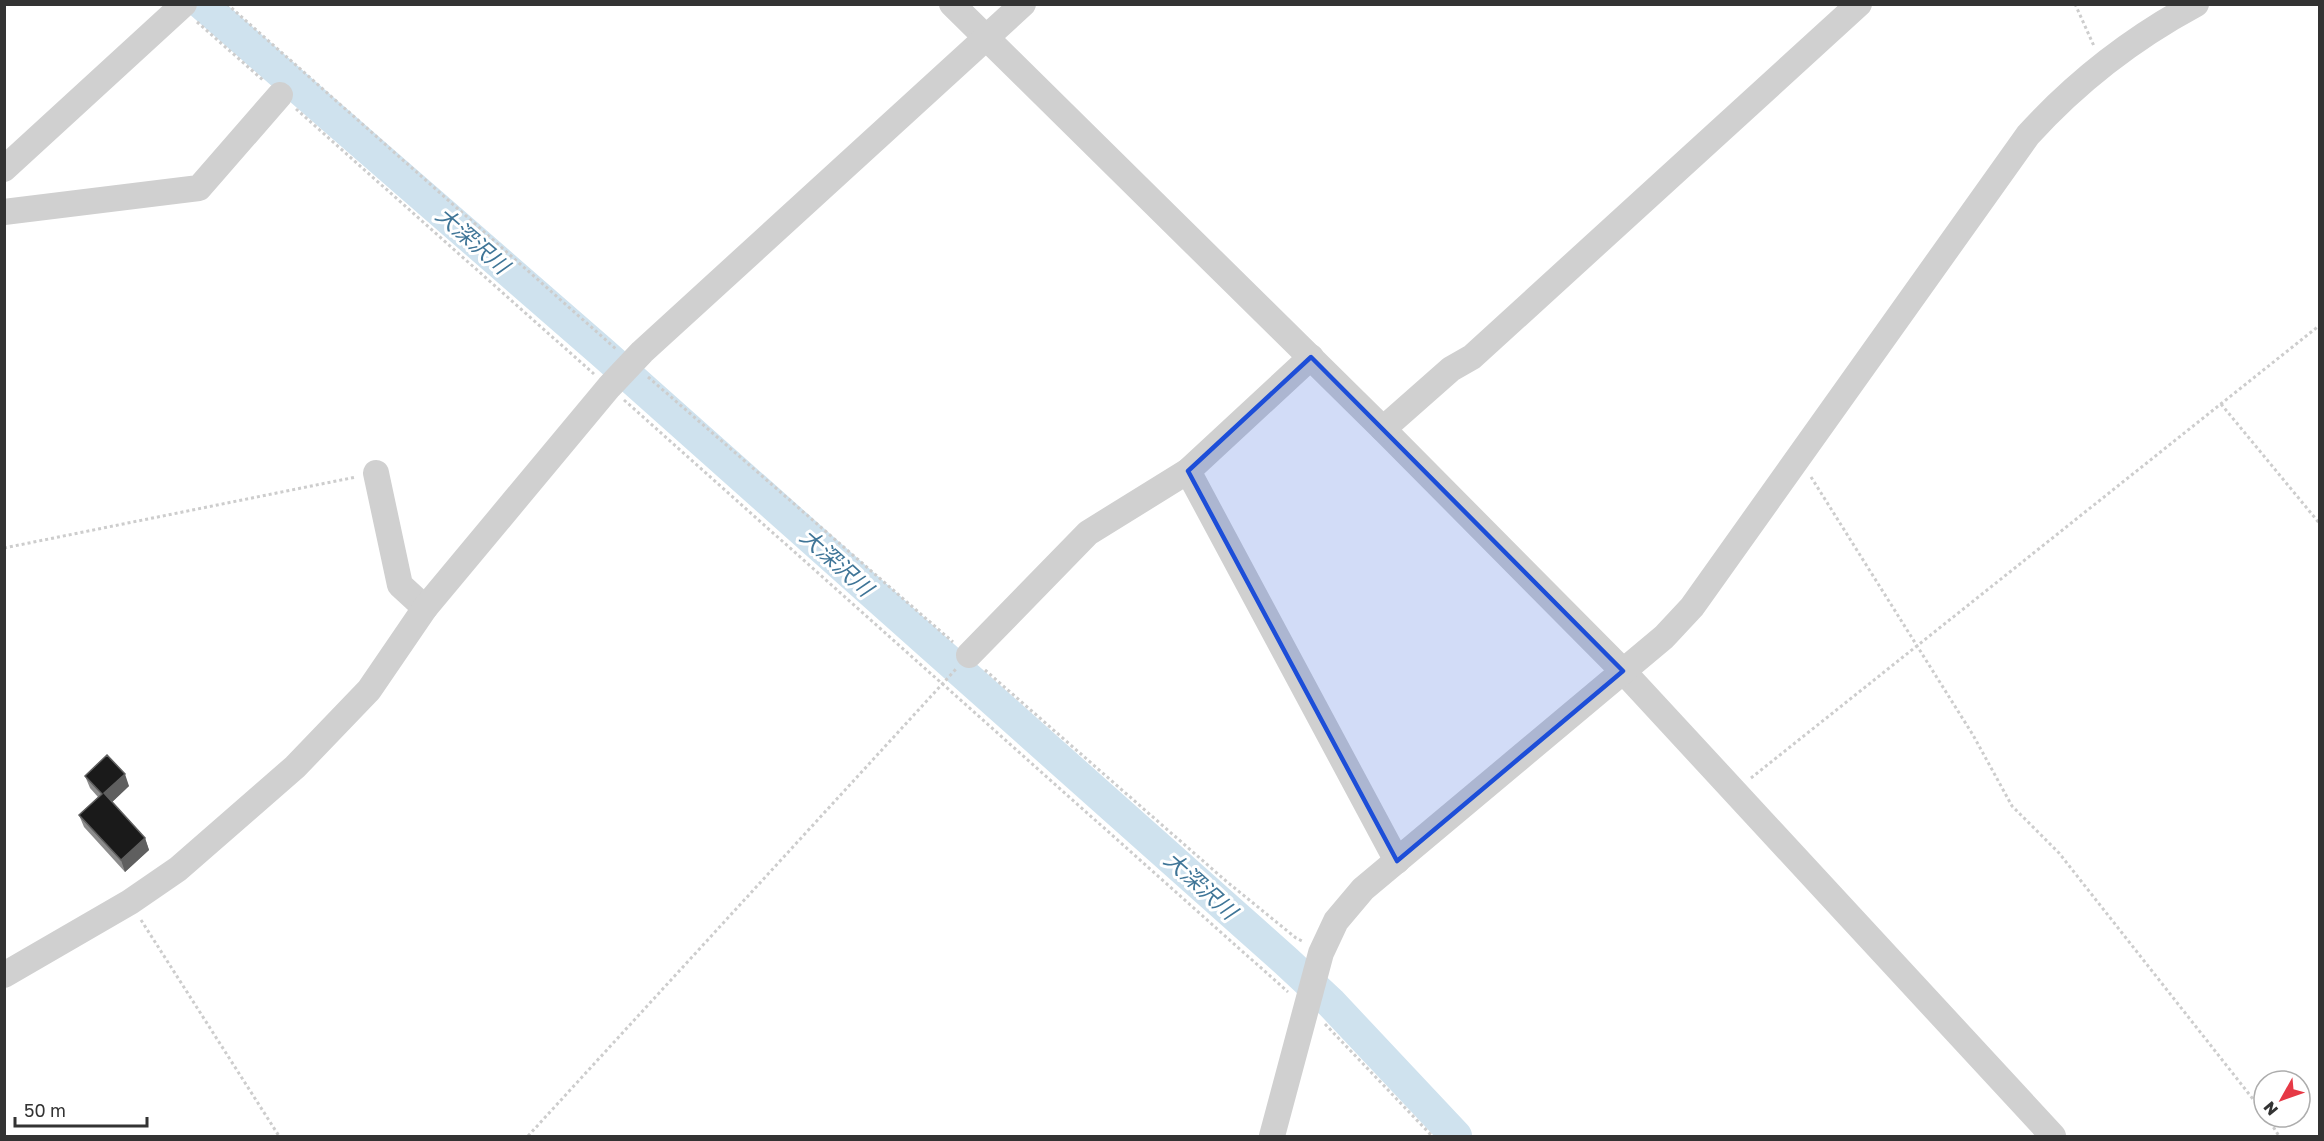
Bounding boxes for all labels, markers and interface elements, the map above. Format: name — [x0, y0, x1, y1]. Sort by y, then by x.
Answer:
water label: 大深沢川 — [431, 201, 517, 280]
water label: 大深沢川 — [795, 523, 880, 603]
water label: 大深沢川 — [1159, 846, 1244, 926]
north arrow — [2252, 1069, 2312, 1129]
scale bar — [15, 1090, 147, 1128]
text: N — [2259, 1098, 2282, 1120]
text: 50 m — [24, 1099, 66, 1121]

